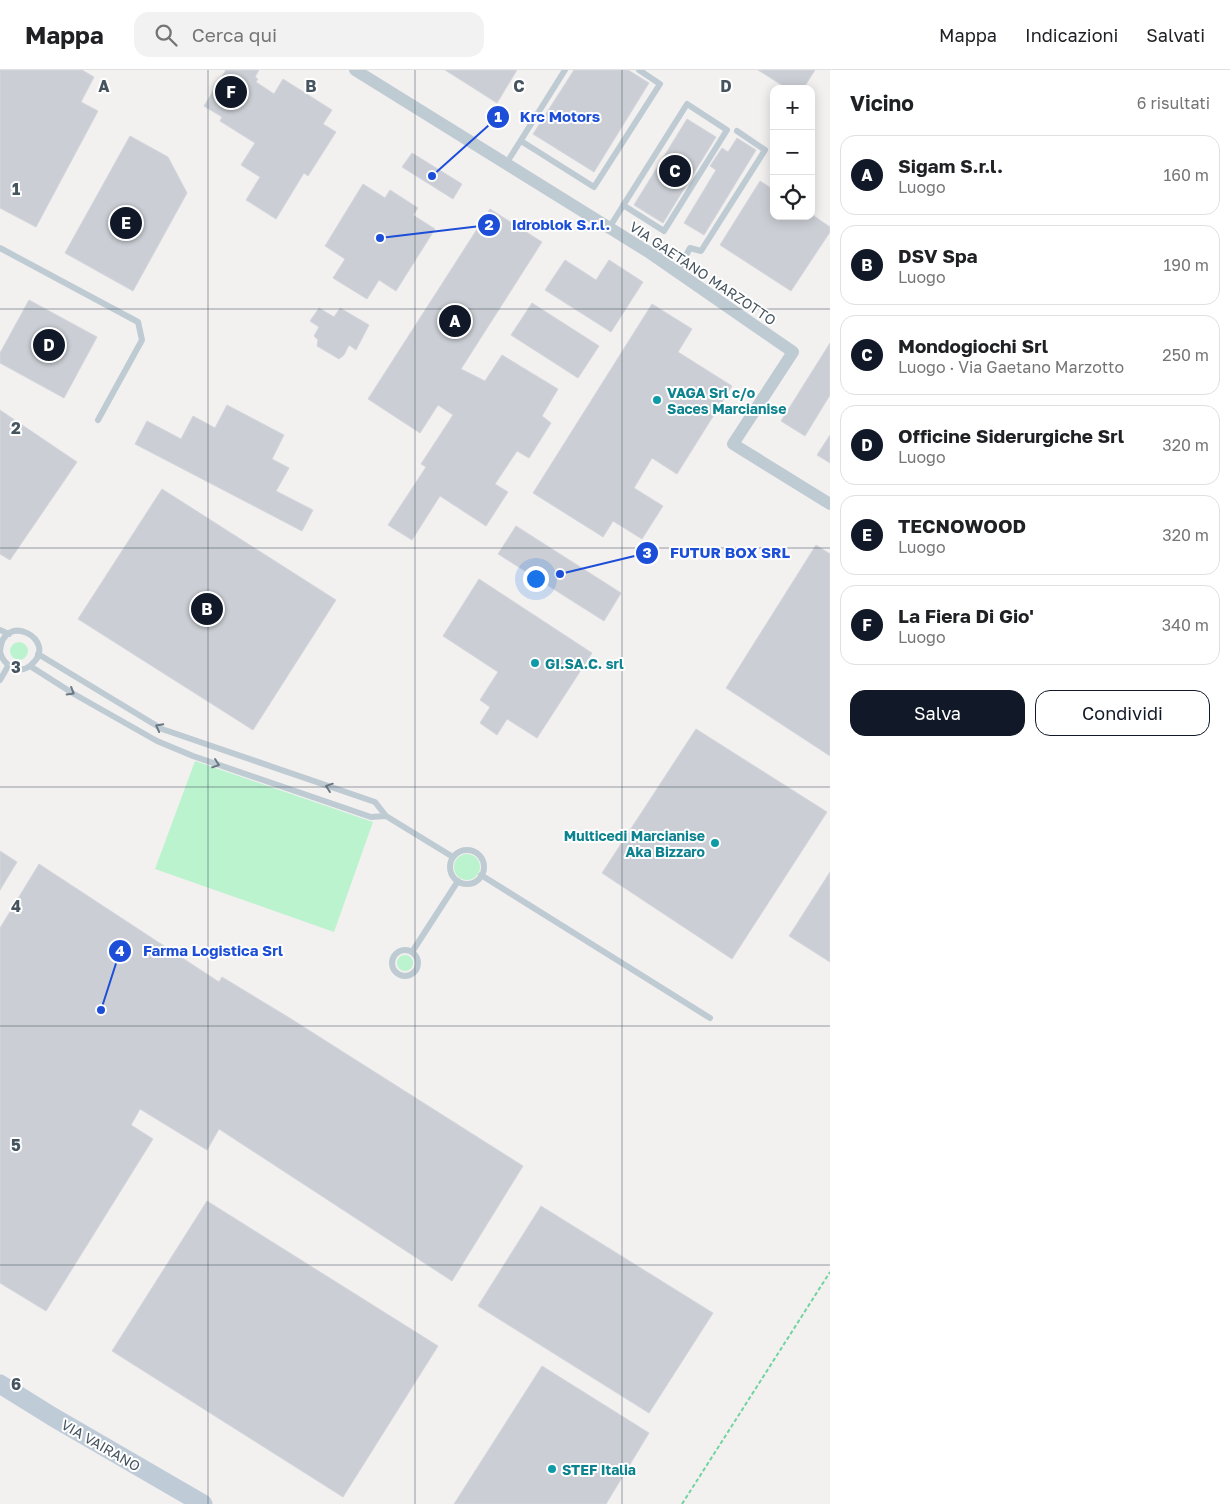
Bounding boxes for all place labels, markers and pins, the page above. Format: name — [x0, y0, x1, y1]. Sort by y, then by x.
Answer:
pin: F — [215, 73, 247, 111]
callout: Krc Motors — [485, 102, 610, 132]
pin: C — [659, 152, 691, 190]
pin: E — [110, 204, 142, 242]
callout: Idroblok S.r.l. — [477, 210, 621, 240]
pin: A — [439, 302, 471, 340]
pin: D — [33, 326, 65, 364]
place label: VAGA Srl c/o Saces Marcianise — [667, 384, 786, 417]
marker: VAGA Srl c/o Saces Marcianise — [651, 394, 663, 406]
callout: FUTUR BOX SRL — [635, 538, 800, 568]
pin: B — [191, 590, 223, 628]
place label: GI.SA.C. srl — [545, 655, 624, 672]
marker: GI.SA.C. srl — [529, 657, 541, 669]
place label: Multicedi Marcianise Aka Bizzaro — [564, 827, 705, 860]
marker: Multicedi Marcianise Aka Bizzaro — [709, 837, 721, 849]
callout: Farma Logistica Srl — [108, 936, 293, 966]
place label: STEF Italia — [562, 1461, 636, 1478]
marker: STEF Italia — [546, 1463, 558, 1475]

